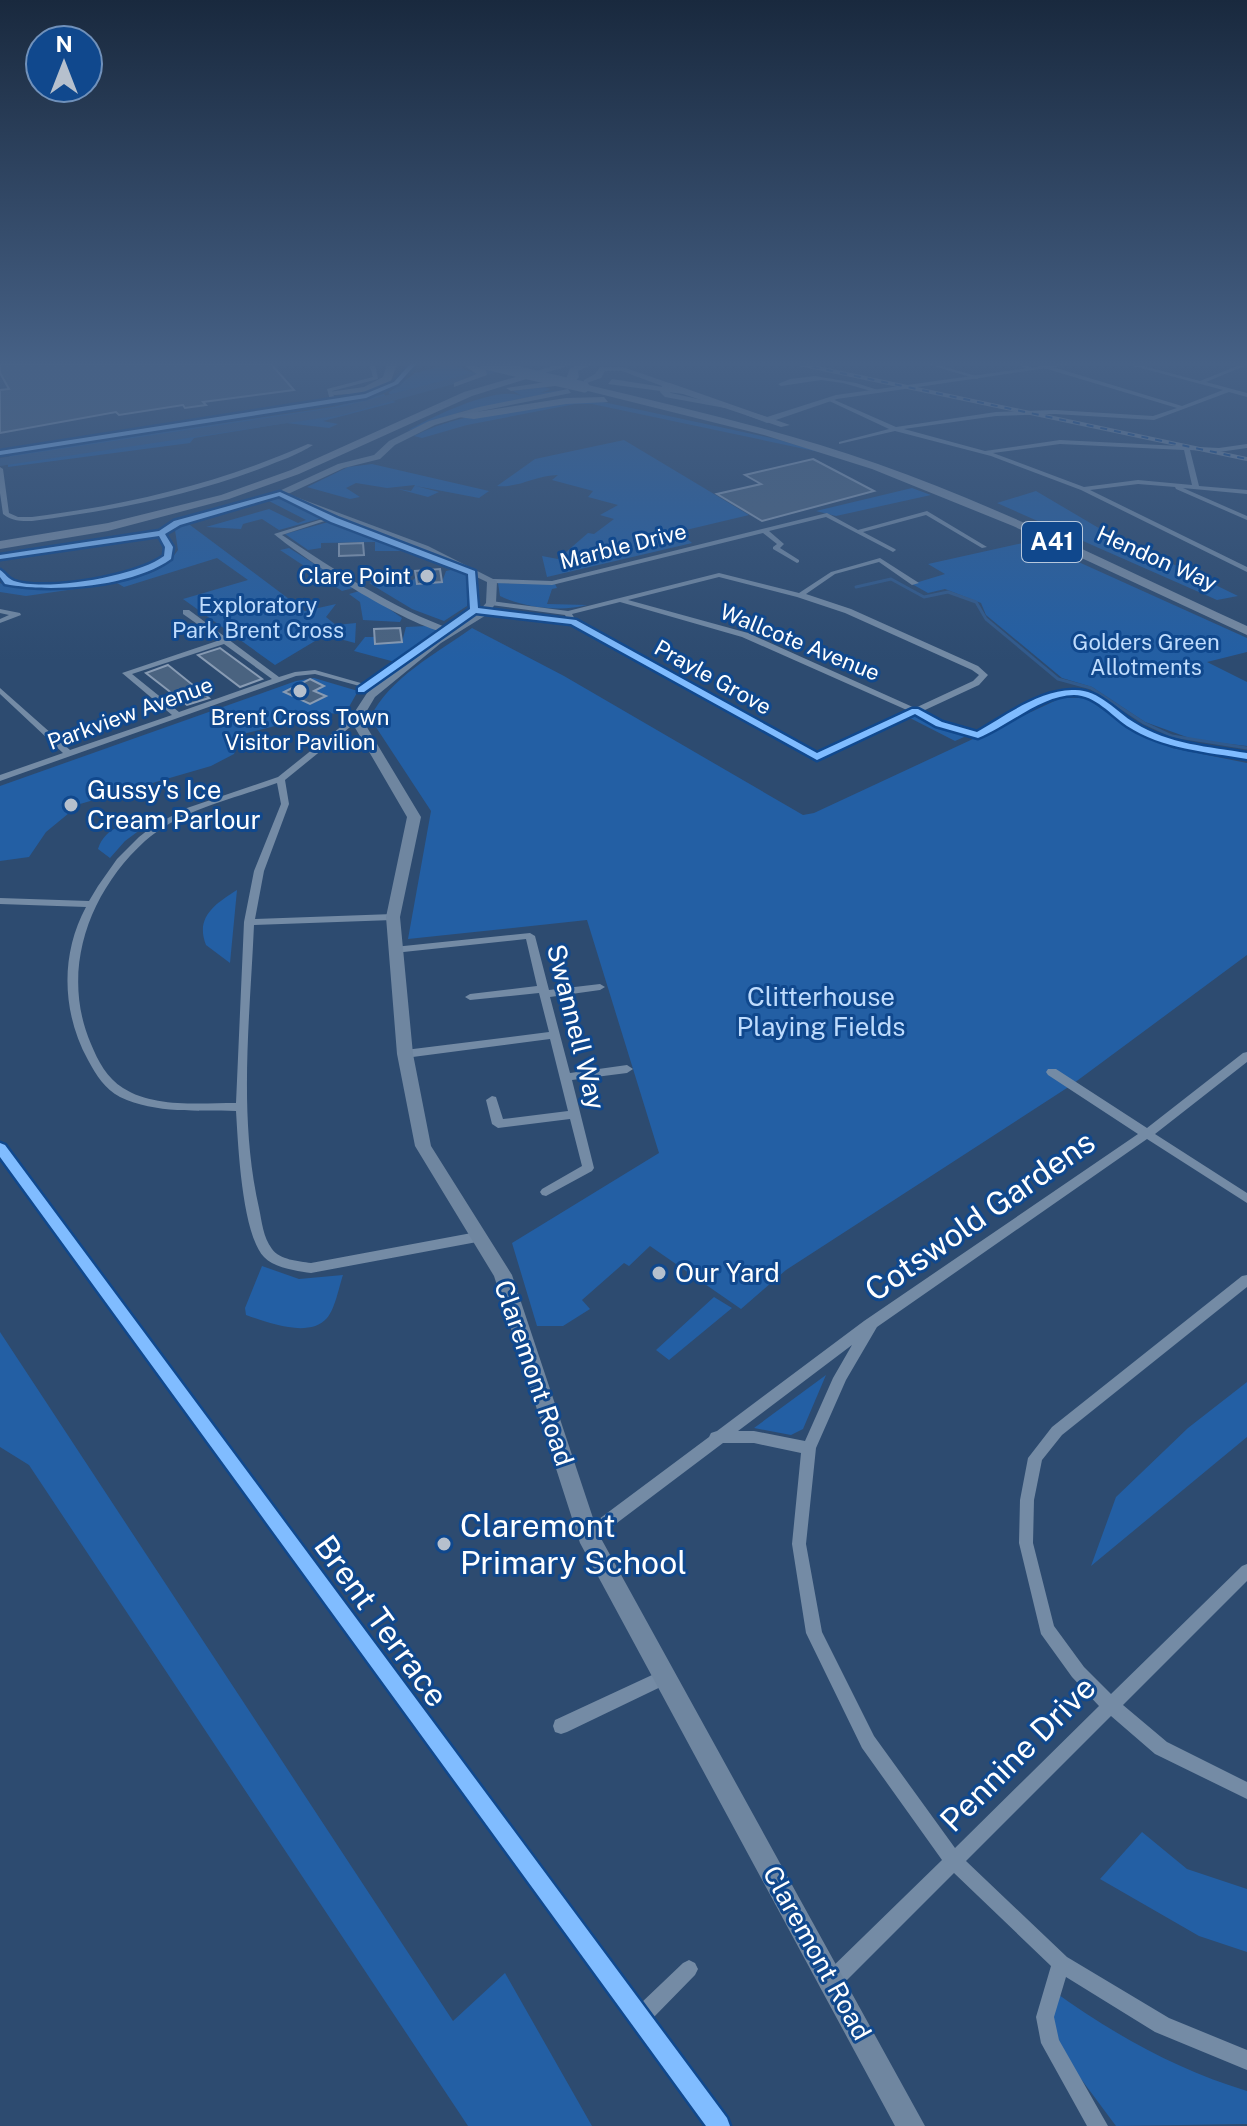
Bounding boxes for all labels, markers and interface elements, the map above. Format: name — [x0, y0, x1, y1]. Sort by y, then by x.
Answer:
north arrow — [24, 24, 104, 104]
text: N — [55, 31, 73, 57]
street label: Marble Drive — [557, 518, 689, 574]
street label: Hendon Way — [1093, 520, 1221, 596]
road number: A41 — [1022, 522, 1082, 562]
place label: Clare Point — [298, 563, 411, 589]
marker: Clare Point — [418, 567, 436, 585]
park label: Exploratory Park Brent Cross — [172, 592, 344, 643]
street label: Wallcote Avenue — [716, 598, 884, 686]
park label: Golders Green Allotments — [1072, 629, 1220, 680]
street label: Prayle Grove — [650, 634, 776, 720]
street label: Parkview Avenue — [44, 671, 216, 755]
marker: Brent Cross Town Visitor Pavilion — [291, 682, 309, 700]
place label: Brent Cross Town Visitor Pavilion — [211, 704, 389, 755]
place label: Gussy's Ice Cream Parlour — [87, 774, 261, 835]
marker: Gussy's Ice Cream Parlour — [62, 796, 80, 814]
street label: Swannell Way — [541, 941, 612, 1113]
park label: Clitterhouse Playing Fields — [737, 981, 905, 1042]
street label: Cotswold Gardens — [858, 1123, 1102, 1309]
place label: Our Yard — [675, 1257, 780, 1288]
marker: Our Yard — [650, 1264, 668, 1282]
street label: Claremont Road — [488, 1276, 581, 1470]
place label: Claremont Primary School — [460, 1507, 687, 1581]
street label: Brent Terrace — [307, 1528, 456, 1713]
marker: Claremont Primary School — [435, 1535, 453, 1553]
street label: Pennine Drive — [932, 1668, 1103, 1839]
street label: Claremont Road — [757, 1860, 878, 2045]

